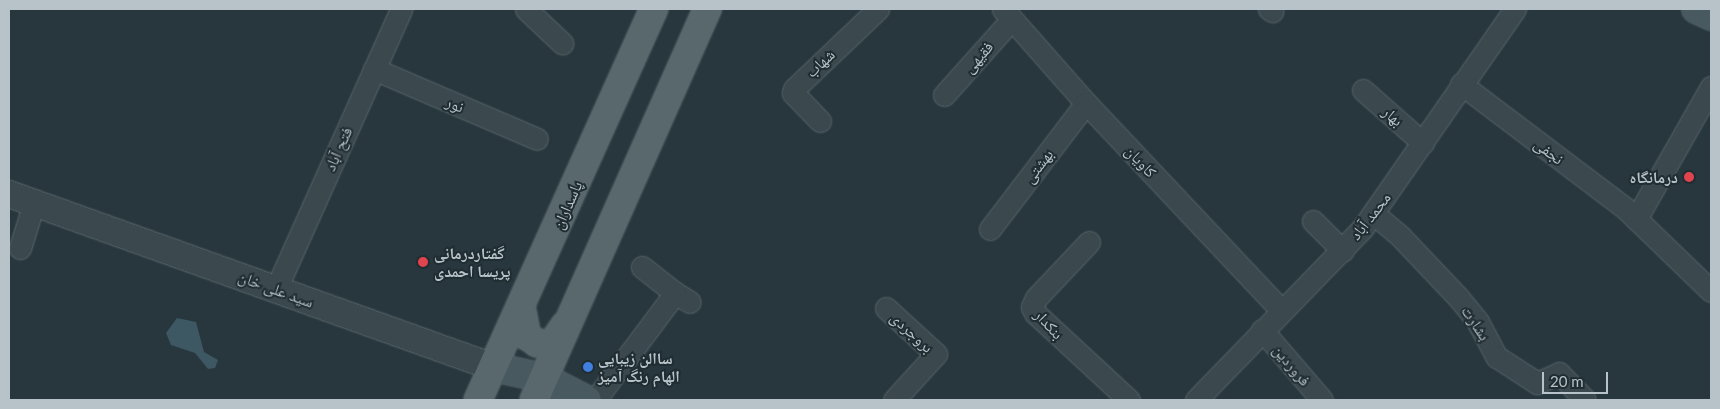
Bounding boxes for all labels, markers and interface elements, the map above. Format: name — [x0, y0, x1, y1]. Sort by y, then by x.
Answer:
street label: فقیهی — [959, 37, 997, 77]
street label: شهاب — [801, 45, 839, 81]
street label: نور — [443, 92, 467, 116]
street label: بهار — [1379, 102, 1407, 130]
street label: فتح آباد — [320, 124, 356, 174]
street label: نجفی — [1530, 134, 1568, 168]
street label: کاویان — [1121, 141, 1161, 181]
street label: بهشتی — [1019, 145, 1057, 187]
place label: درمانگاه — [1630, 167, 1678, 187]
marker: درمانگاه — [1682, 170, 1696, 184]
street label: پاسداران — [548, 178, 586, 232]
street label: محمد آباد — [1345, 188, 1395, 244]
place label: گفتاردرمانی پریسا احمدی — [434, 243, 510, 281]
marker: گفتاردرمانی پریسا احمدی — [416, 255, 430, 269]
street label: سید علی خان — [236, 267, 316, 311]
street label: بشارت — [1458, 302, 1494, 344]
street label: بنکدار — [1030, 305, 1068, 343]
street label: بروجردی — [887, 307, 937, 357]
street label: فروردین — [1269, 340, 1315, 390]
place label: ساالن زیبایی الهام رنگ آمیز — [598, 348, 680, 386]
marker: ساالن زیبایی الهام رنگ آمیز — [582, 361, 594, 373]
scale bar — [1545, 362, 1611, 394]
text: 20 m — [1550, 372, 1584, 390]

